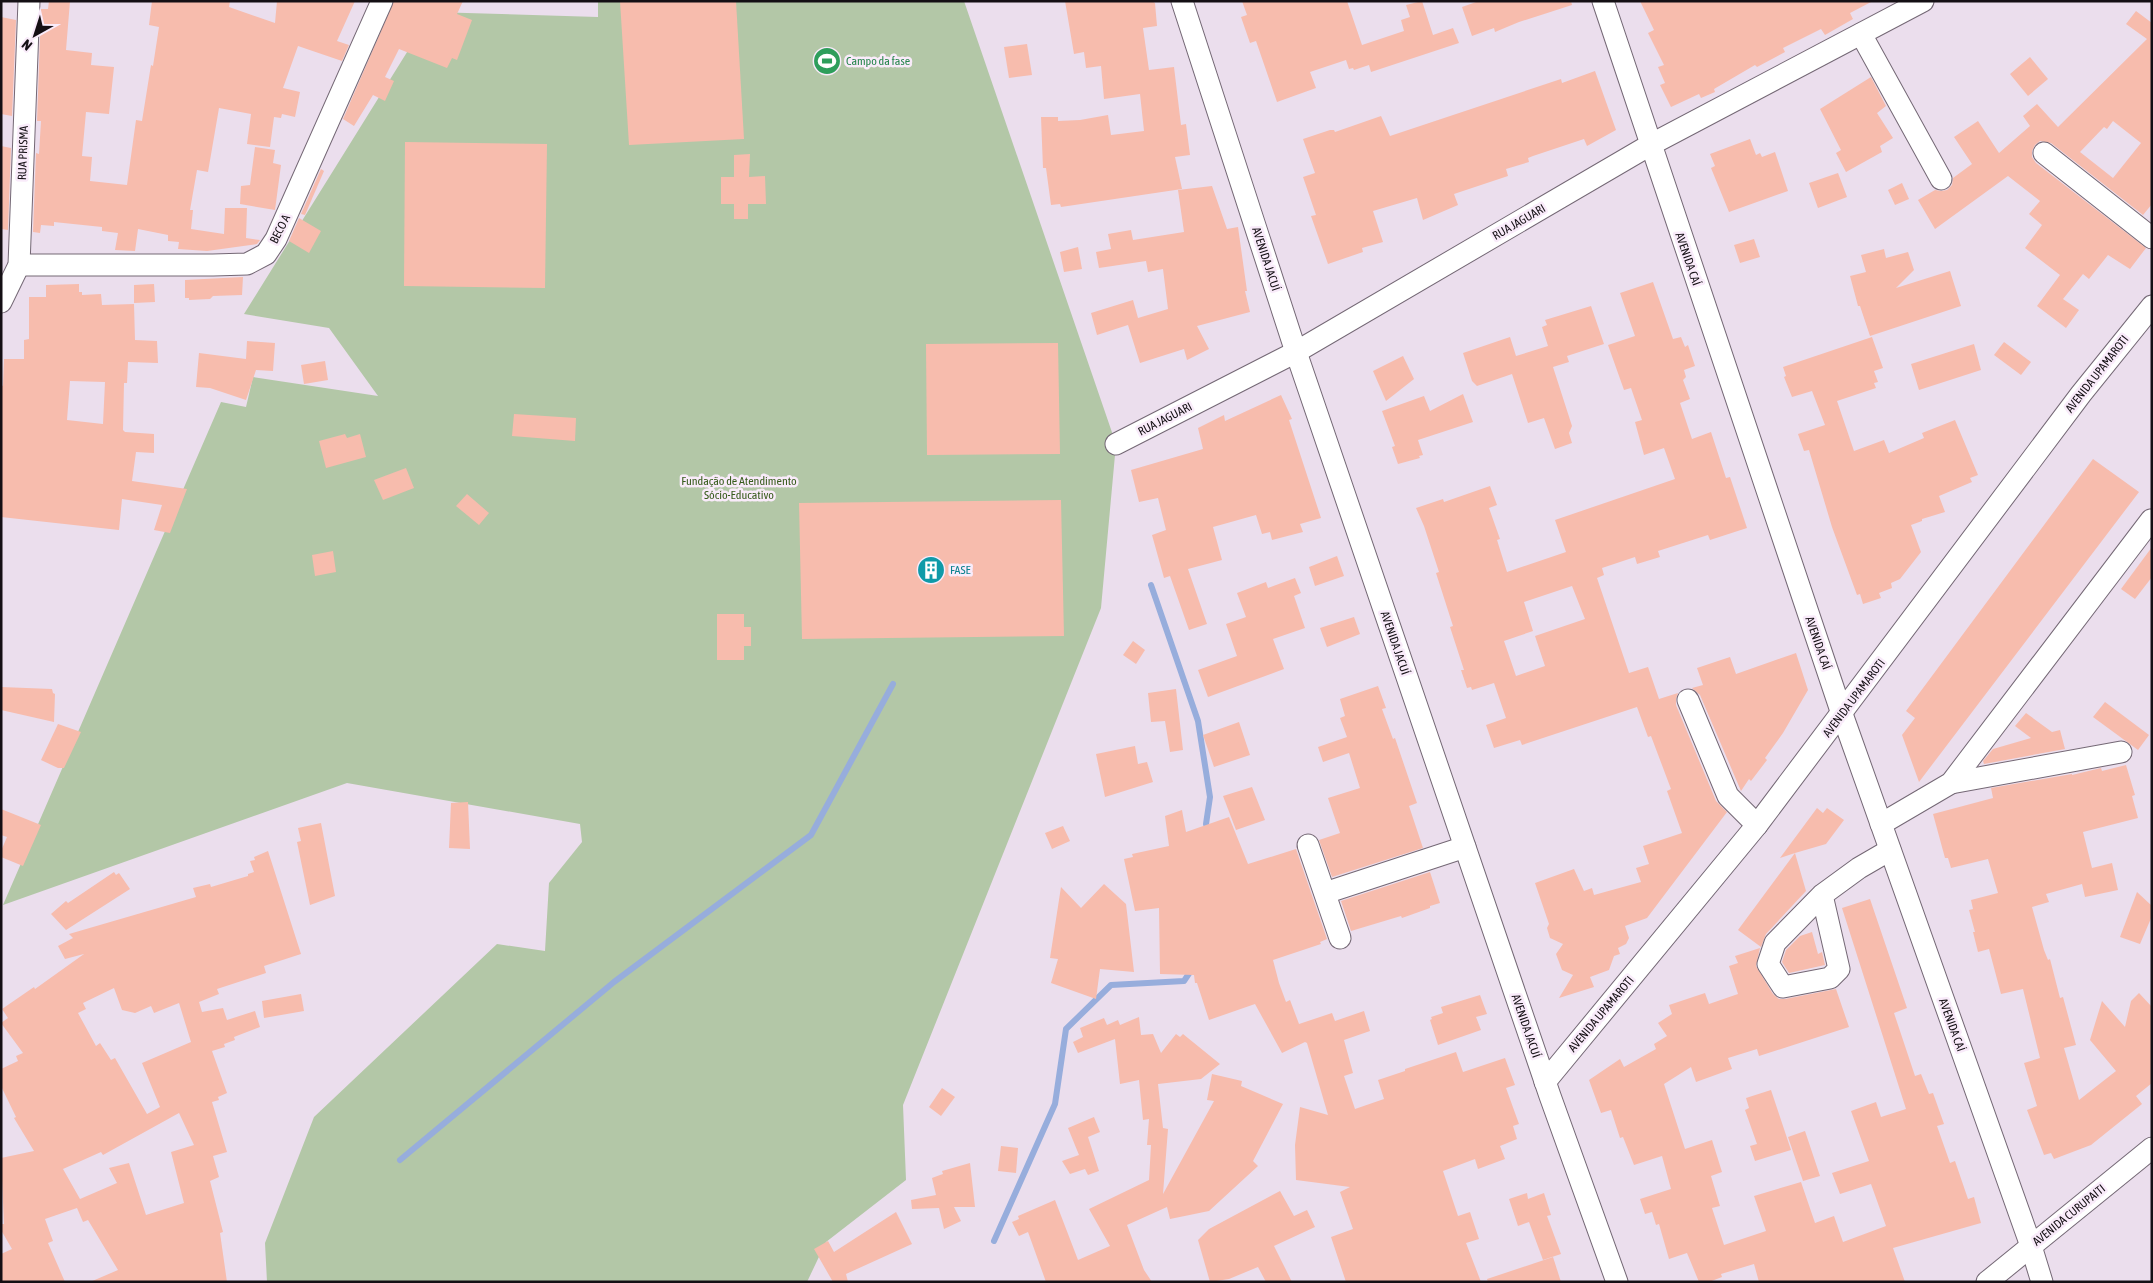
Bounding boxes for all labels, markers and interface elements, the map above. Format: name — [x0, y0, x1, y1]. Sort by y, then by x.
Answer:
north arrow — [10, 10, 60, 60]
text: N — [19, 36, 35, 54]
sports icon: Campo da fase — [812, 46, 842, 76]
place label: Campo da fase — [846, 54, 910, 68]
street label: RUA PRISMA — [15, 125, 31, 180]
street label: RUA JAGUARI — [1490, 201, 1548, 243]
street label: BECO A — [267, 212, 293, 246]
street label: AVENIDA JACUÍ — [1249, 225, 1283, 293]
street label: AVENIDA CAÍ — [1672, 231, 1704, 287]
street label: AVENIDA UPAMAROTI — [2062, 333, 2132, 415]
street label: RUA JAGUARI — [1136, 399, 1194, 439]
park label: Fundação de Atendimento Sócio-Educativo — [681, 474, 797, 502]
building icon: FASE — [916, 555, 946, 585]
place label: FASE — [950, 563, 971, 577]
street label: AVENIDA JACUÍ — [1378, 609, 1412, 677]
street label: AVENIDA CAÍ — [1802, 615, 1834, 671]
street label: AVENIDA UPAMAROTI — [1820, 656, 1888, 740]
street label: AVENIDA UPAMAROTI — [1565, 973, 1637, 1055]
street label: AVENIDA JACUÍ — [1509, 992, 1543, 1060]
street label: AVENIDA CAÍ — [1936, 997, 1968, 1053]
street label: AVENIDA CURUPAITI — [2030, 1181, 2108, 1249]

